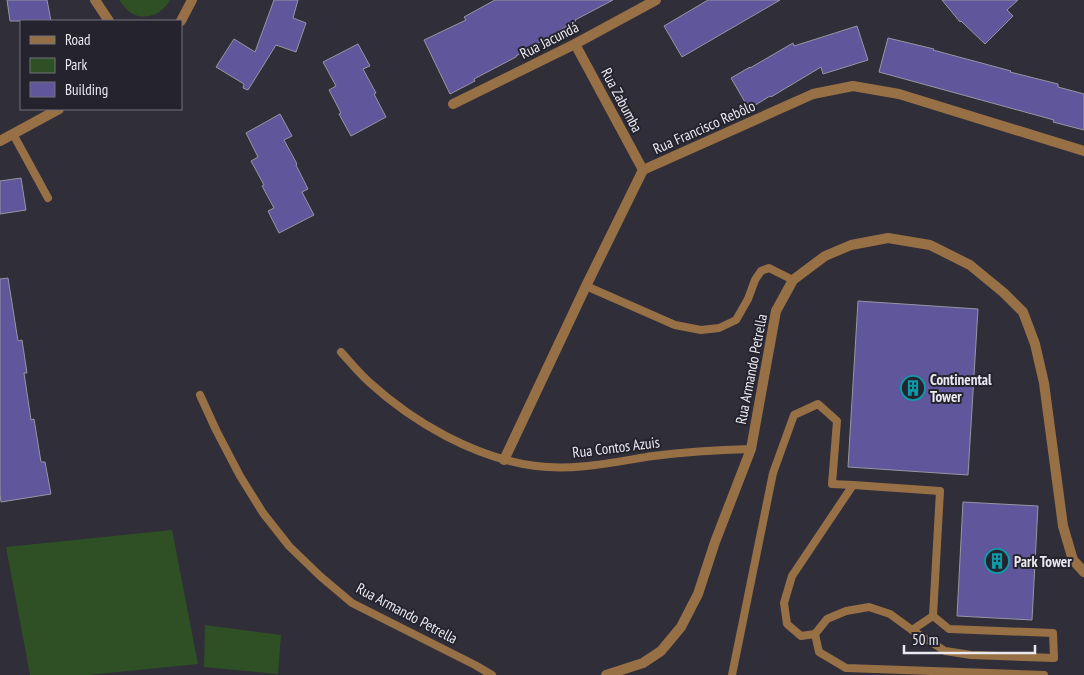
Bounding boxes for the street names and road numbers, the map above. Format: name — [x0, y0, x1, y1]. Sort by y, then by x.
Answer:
street label: Rua Jacundá — [516, 17, 582, 63]
street label: Rua Zabumba — [597, 65, 647, 135]
street label: Rua Francisco Rebôlo — [650, 96, 758, 158]
street label: Rua Armando Petrella — [731, 312, 771, 426]
street label: Rua Contos Azuis — [571, 432, 661, 462]
street label: Rua Armando Petrella — [353, 578, 461, 648]

